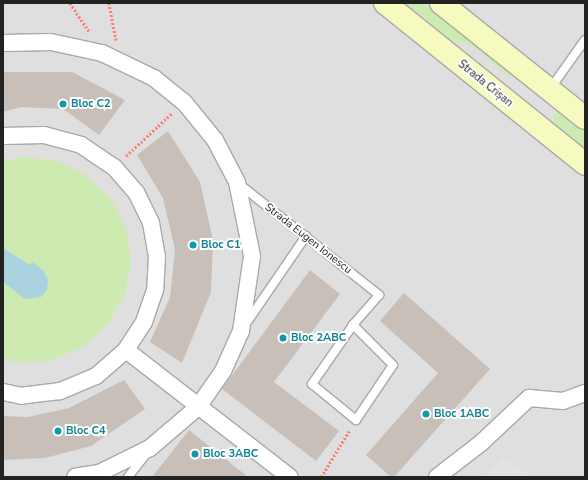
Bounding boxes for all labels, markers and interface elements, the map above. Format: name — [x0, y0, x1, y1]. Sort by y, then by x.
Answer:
street label: Strada Crișan — [455, 58, 515, 110]
place label: Bloc C2 — [71, 97, 111, 111]
marker: Bloc C2 — [58, 99, 68, 109]
street label: Strada Eugen Ionescu — [262, 201, 354, 277]
place label: Bloc C1 — [201, 238, 241, 252]
marker: Bloc C1 — [188, 240, 198, 250]
place label: Bloc 2ABC — [291, 331, 346, 345]
marker: Bloc 2ABC — [278, 333, 288, 343]
place label: Bloc 1ABC — [434, 407, 489, 421]
marker: Bloc 1ABC — [421, 409, 431, 419]
place label: Bloc C4 — [66, 424, 106, 438]
marker: Bloc C4 — [53, 426, 63, 436]
place label: Bloc 3ABC — [203, 447, 258, 461]
marker: Bloc 3ABC — [190, 449, 200, 459]

